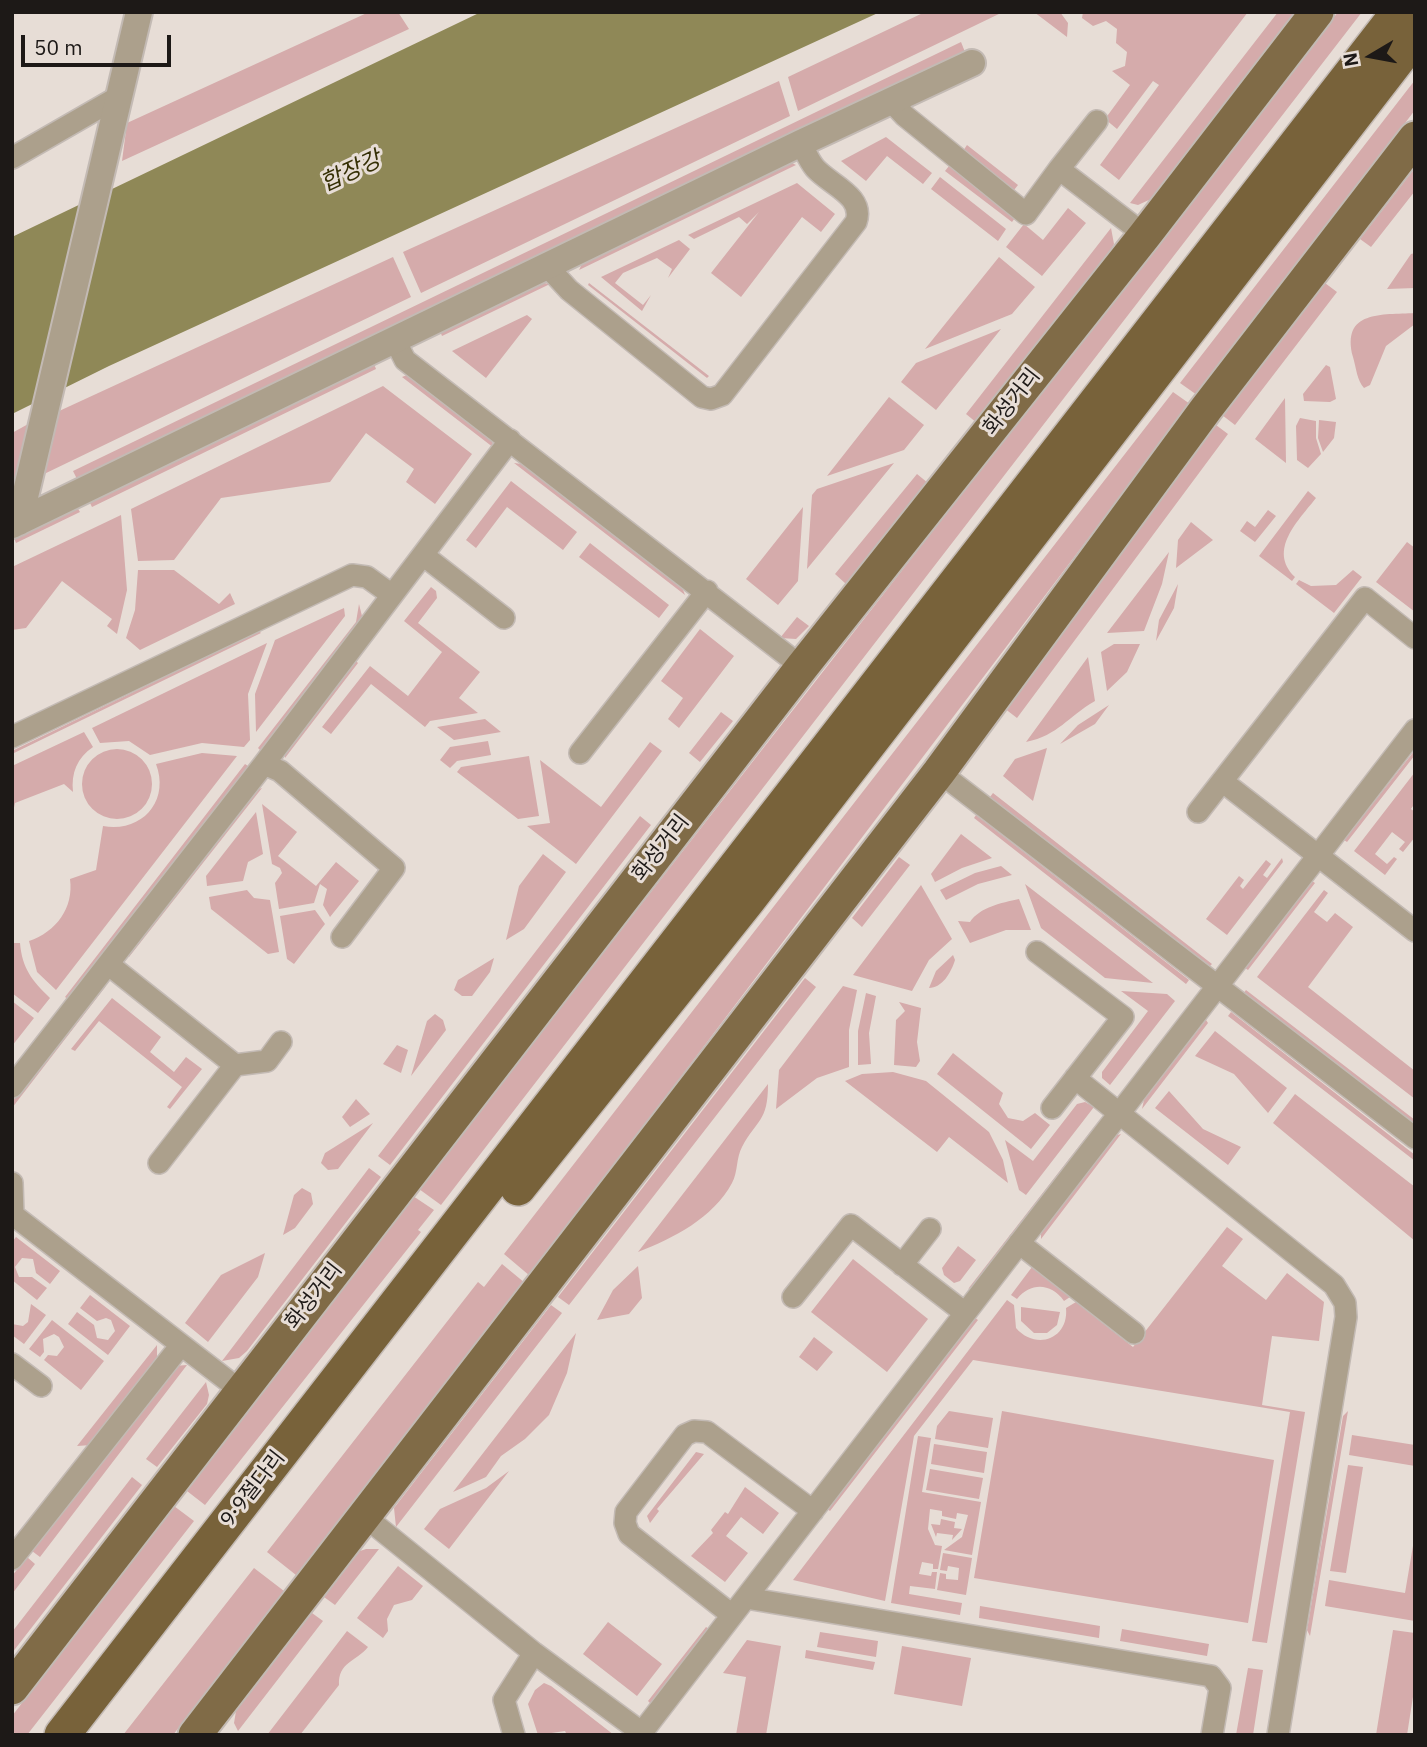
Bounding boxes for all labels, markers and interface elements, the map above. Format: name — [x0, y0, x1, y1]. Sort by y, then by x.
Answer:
scale bar — [24, 21, 175, 65]
north arrow — [1336, 21, 1406, 91]
text: 50 m — [34, 33, 83, 61]
text: N — [1337, 51, 1363, 69]
water label: 합장강 — [316, 146, 386, 198]
street label: 화성거리 — [978, 364, 1046, 440]
street label: 화성거리 — [627, 810, 695, 886]
street label: 화성거리 — [280, 1258, 348, 1334]
street label: 9·9절다리 — [215, 1446, 291, 1532]

